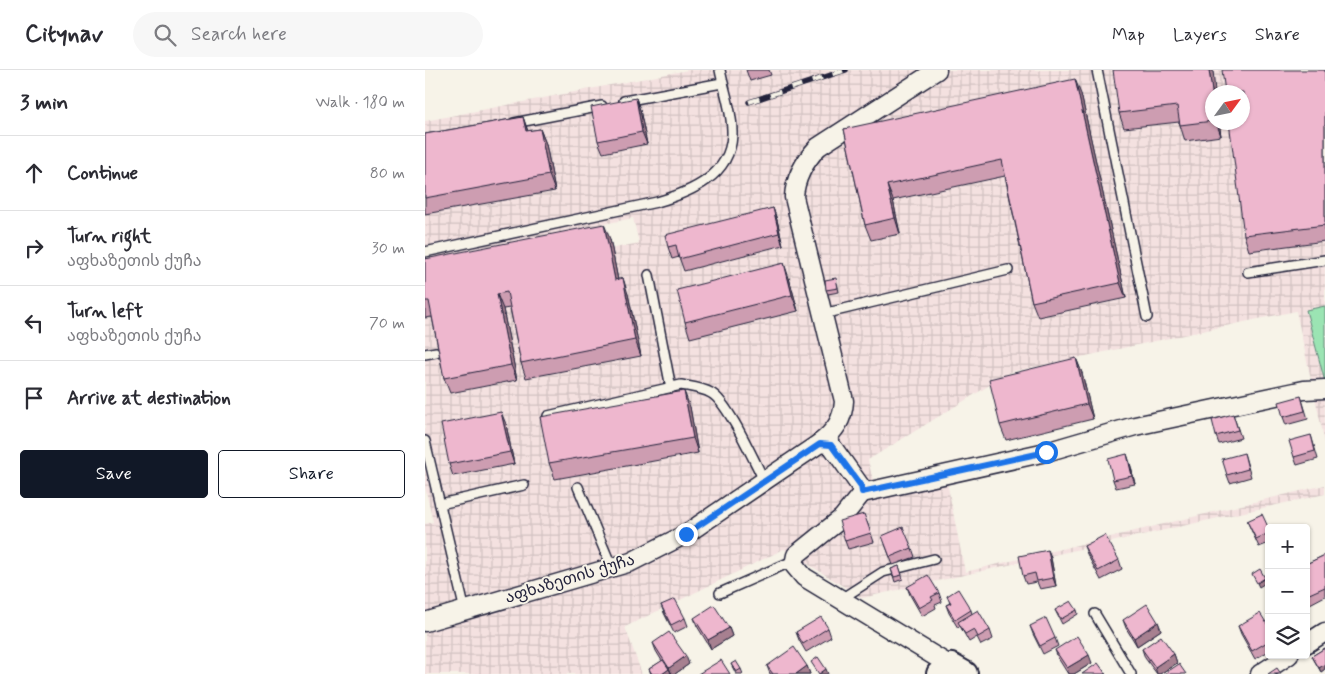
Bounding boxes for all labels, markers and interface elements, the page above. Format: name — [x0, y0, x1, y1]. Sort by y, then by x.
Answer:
search box — [133, 12, 483, 57]
text: Citynav — [25, 19, 103, 50]
icon: search — [151, 21, 179, 49]
text: Search here — [191, 22, 287, 47]
text: Map — [1112, 23, 1145, 47]
text: Layers — [1173, 23, 1227, 47]
text: Share — [1255, 23, 1300, 47]
north arrow — [1205, 85, 1250, 130]
text: 3 min — [20, 89, 68, 117]
text: Walk · 180 m — [316, 92, 405, 113]
icon: ahead — [20, 159, 48, 187]
text: Continue — [67, 161, 138, 186]
text: 80 m — [370, 163, 405, 184]
text: Turn right — [67, 224, 151, 249]
icon: right — [20, 234, 48, 262]
text: 30 m — [372, 238, 405, 259]
text: აფხაზეთის ქუჩა — [67, 251, 201, 272]
text: Turn left — [67, 299, 143, 324]
icon: left — [20, 309, 48, 337]
text: 70 m — [369, 313, 405, 334]
text: აფხაზეთის ქუჩა — [67, 326, 201, 347]
icon: arrive — [20, 384, 48, 412]
text: Arrive at destination — [67, 386, 231, 411]
route start — [1035, 441, 1058, 464]
button: Save — [20, 450, 208, 498]
button: Share — [218, 450, 405, 498]
route end — [675, 523, 698, 546]
map controls — [1265, 524, 1310, 659]
button: + — [1265, 524, 1310, 569]
street label: აფხაზეთის ქუჩა — [503, 549, 637, 609]
button: − — [1265, 569, 1310, 614]
button: layers — [1265, 614, 1310, 659]

